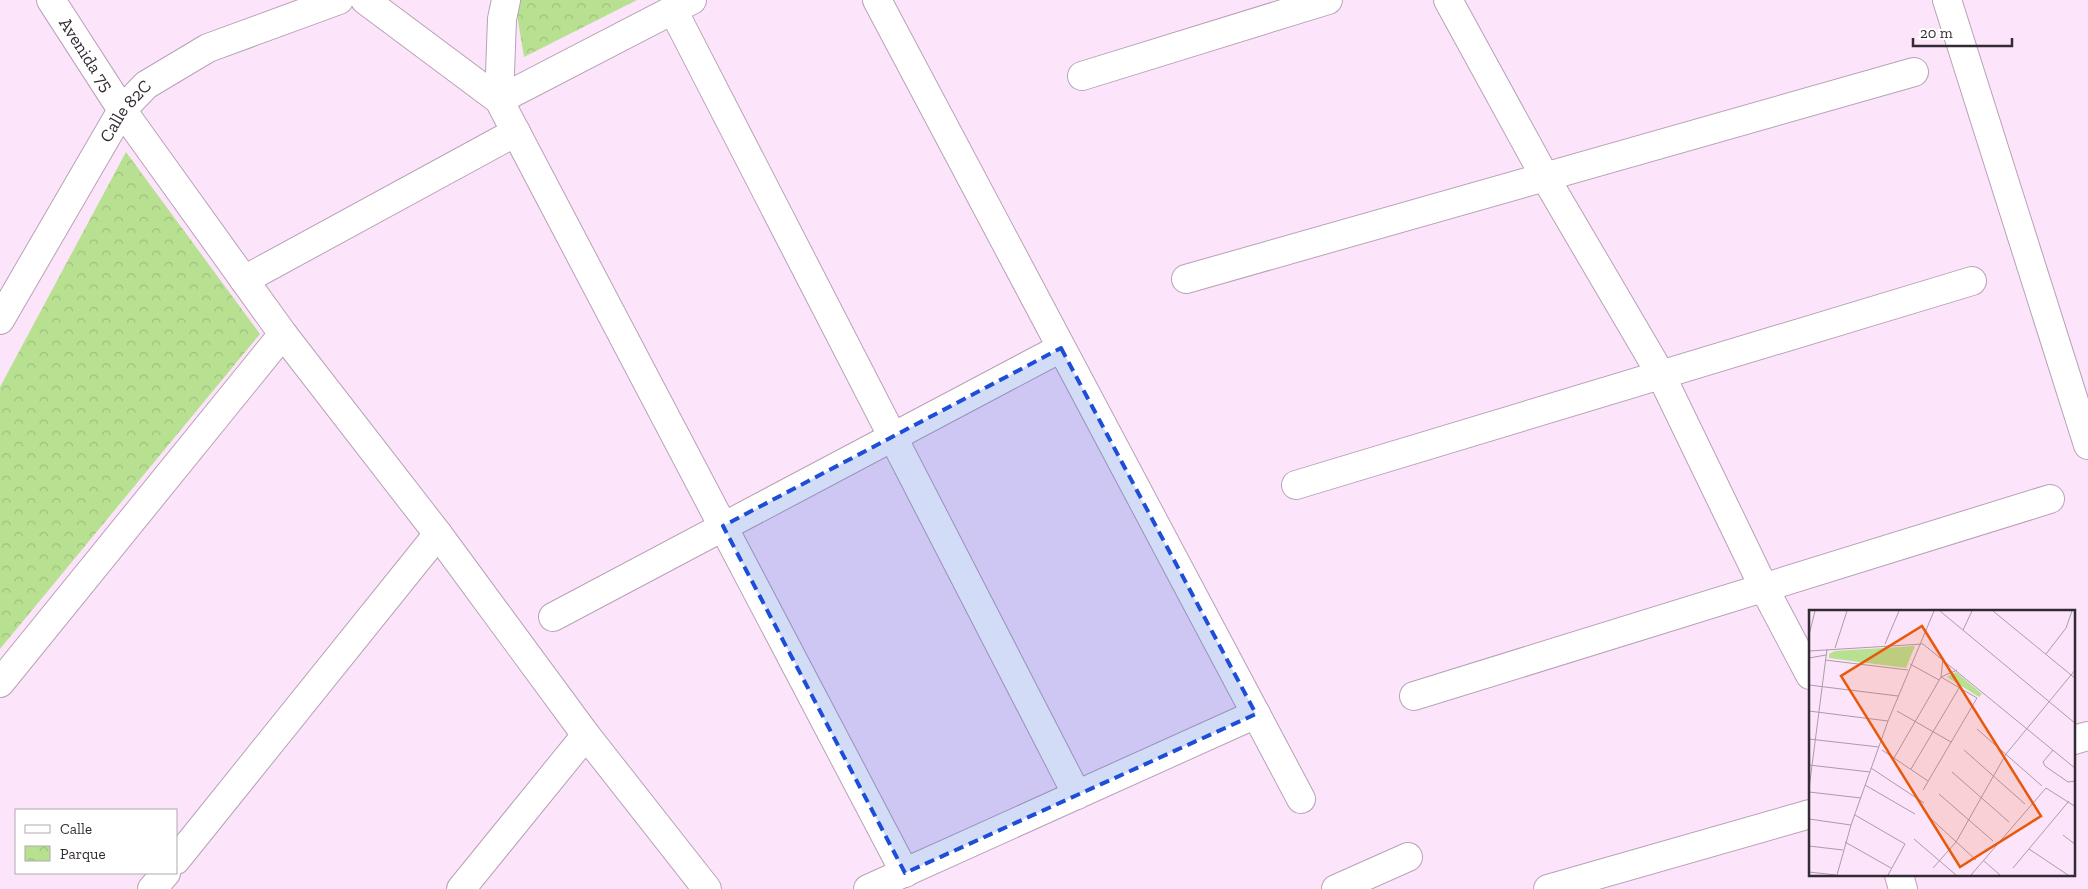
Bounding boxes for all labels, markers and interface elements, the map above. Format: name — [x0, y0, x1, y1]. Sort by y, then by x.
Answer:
street label: Avenida 75 — [54, 13, 118, 96]
scale bar — [1913, 15, 2012, 47]
text: 20 m — [1920, 24, 1953, 42]
street label: Calle 82C — [95, 75, 156, 146]
inset map — [1809, 610, 2076, 876]
legend — [15, 809, 178, 874]
text: Calle — [60, 820, 92, 838]
text: Parque — [60, 845, 106, 863]

